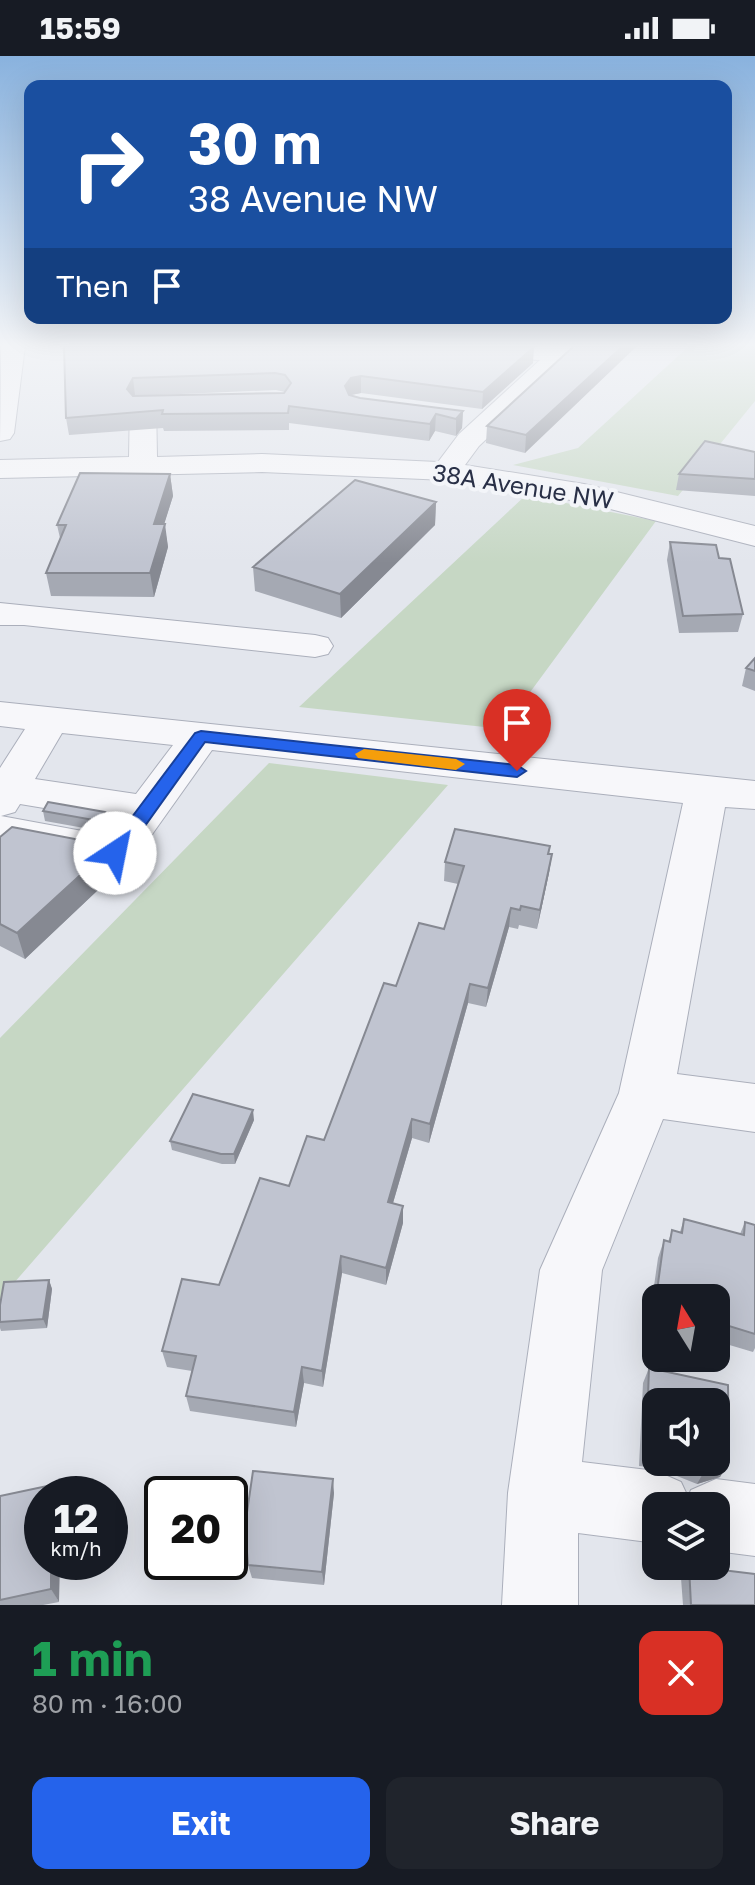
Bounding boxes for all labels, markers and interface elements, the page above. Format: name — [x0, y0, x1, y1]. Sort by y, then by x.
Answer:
text: 15:59 — [40, 10, 121, 46]
text: 30 m — [188, 109, 322, 176]
icon: right — [56, 112, 160, 216]
text: 38 Avenue NW — [188, 177, 438, 220]
icon: arrive — [145, 264, 189, 308]
text: Then — [56, 268, 129, 304]
street label: 38A Avenue NW — [431, 457, 616, 514]
pin — [483, 689, 551, 771]
icon: arrive — [495, 701, 539, 745]
position arrow — [73, 811, 157, 895]
north arrow — [642, 1284, 730, 1372]
map controls — [642, 1284, 730, 1580]
button: sound — [642, 1388, 730, 1476]
speed limit sign: 20 — [144, 1476, 248, 1580]
button: layers — [642, 1492, 730, 1580]
text: 12 — [54, 1494, 99, 1542]
text: km/h — [51, 1536, 101, 1560]
text: 1 min — [32, 1629, 153, 1687]
button: close — [639, 1631, 723, 1715]
text: 80 m · 16:00 — [32, 1688, 183, 1719]
button: Exit — [32, 1777, 370, 1869]
button: Share — [386, 1777, 723, 1869]

